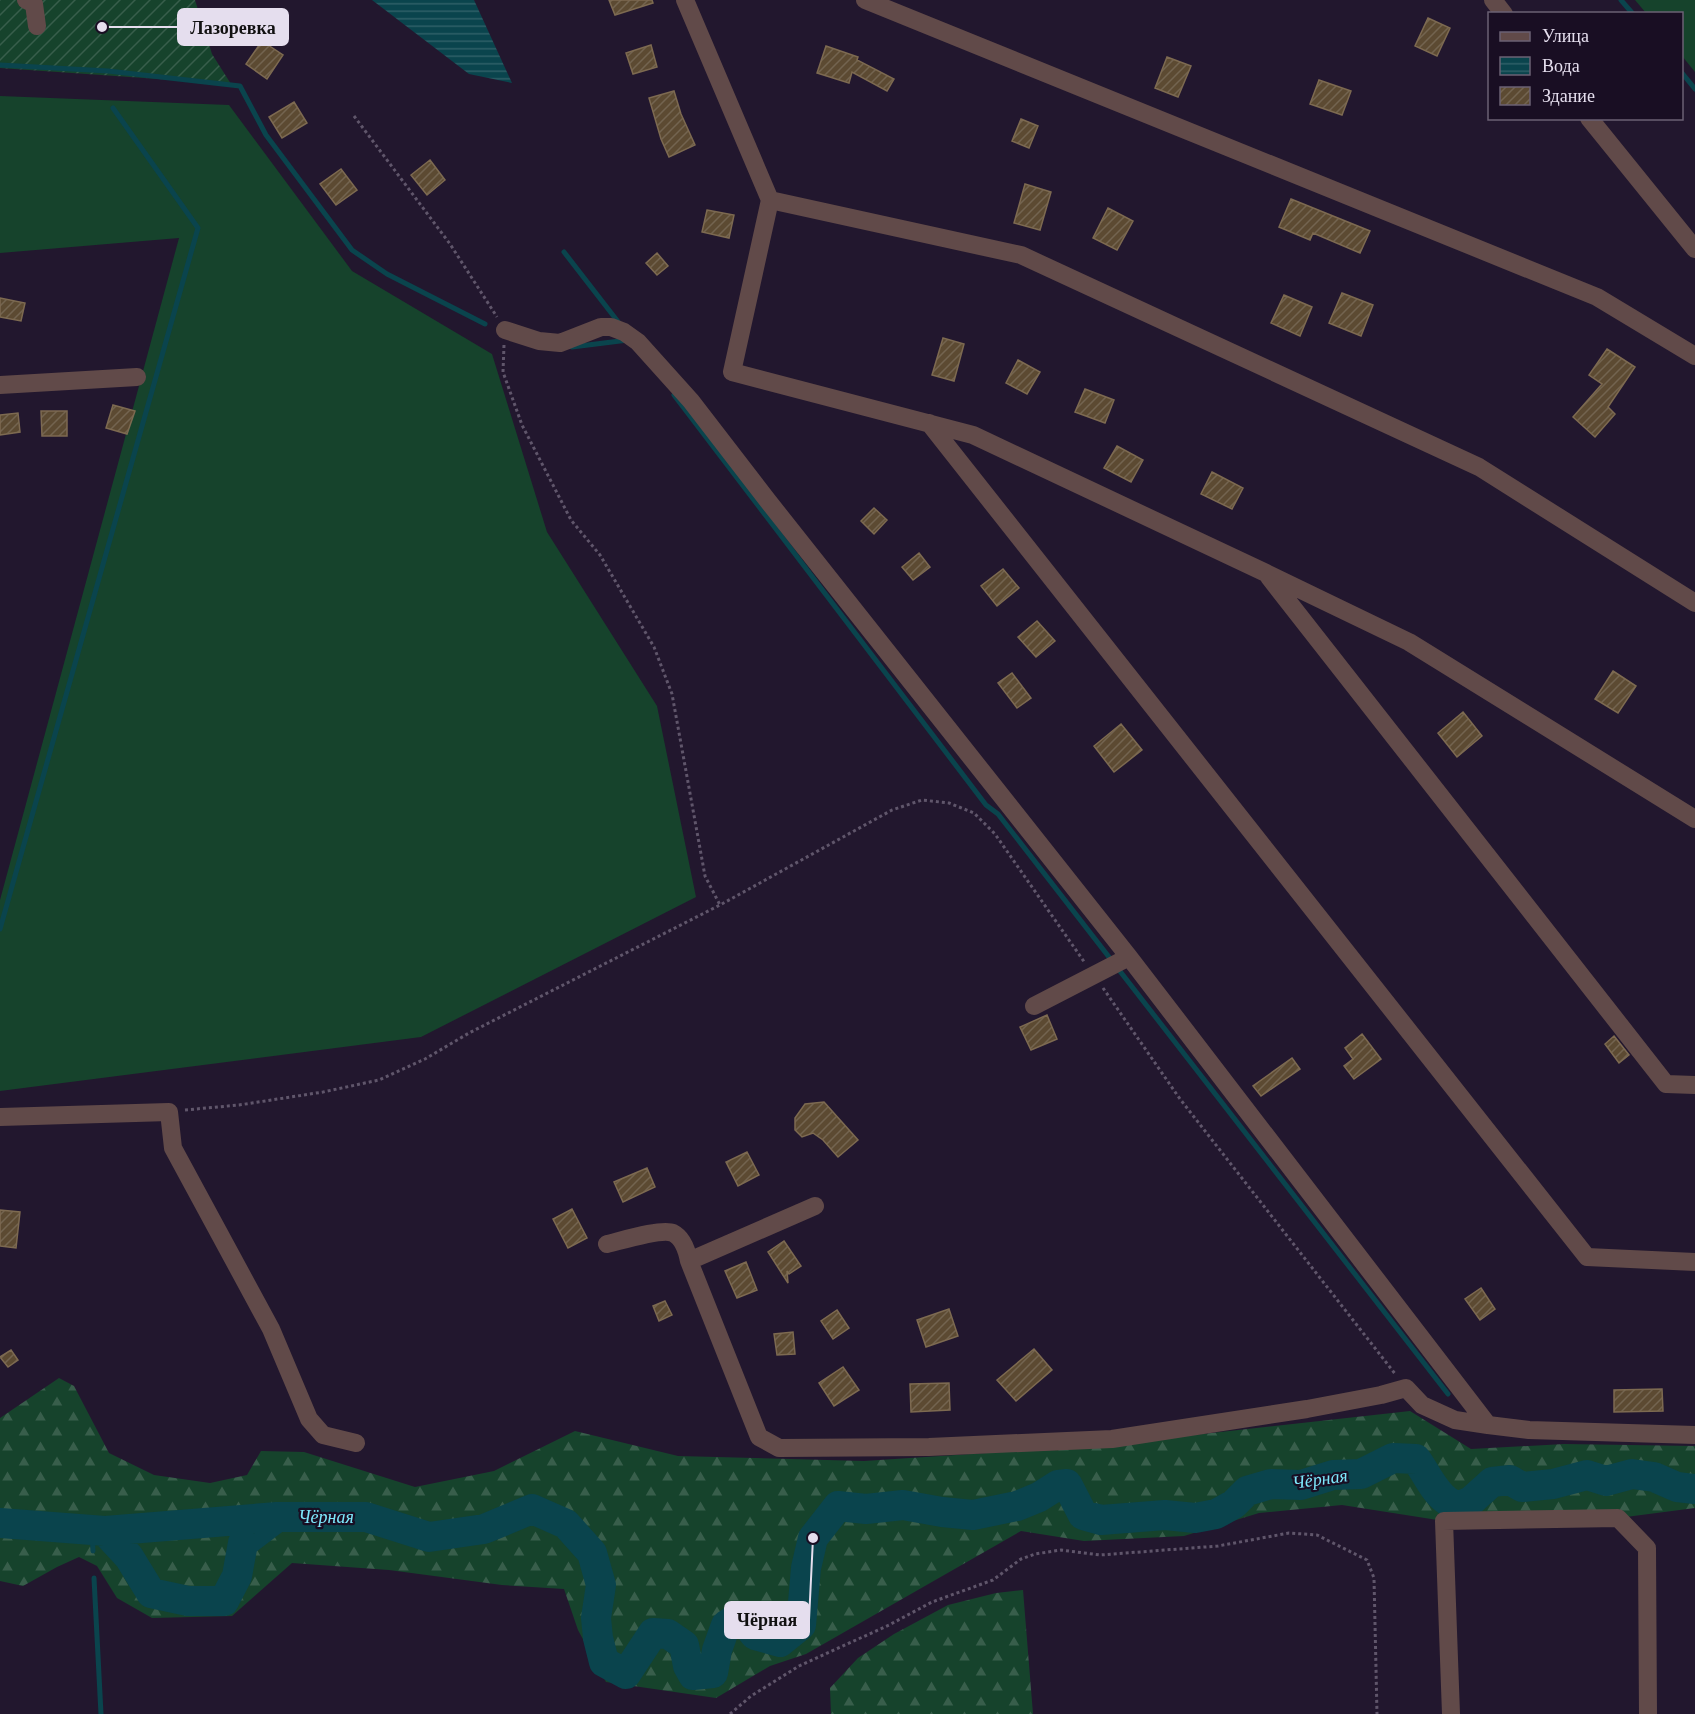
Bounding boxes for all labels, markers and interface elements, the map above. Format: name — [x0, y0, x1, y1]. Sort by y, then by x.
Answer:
callout: Лазоревка — [178, 9, 288, 45]
legend — [1488, 12, 1683, 120]
text: Лазоревка — [190, 18, 276, 38]
text: Улица — [1542, 26, 1589, 46]
text: Вода — [1542, 56, 1580, 76]
text: Здание — [1542, 86, 1595, 106]
water label: Чёрная — [1291, 1465, 1349, 1493]
water label: Чёрная — [298, 1507, 354, 1527]
callout: Чёрная — [725, 1602, 809, 1638]
text: Чёрная — [737, 1610, 797, 1630]

